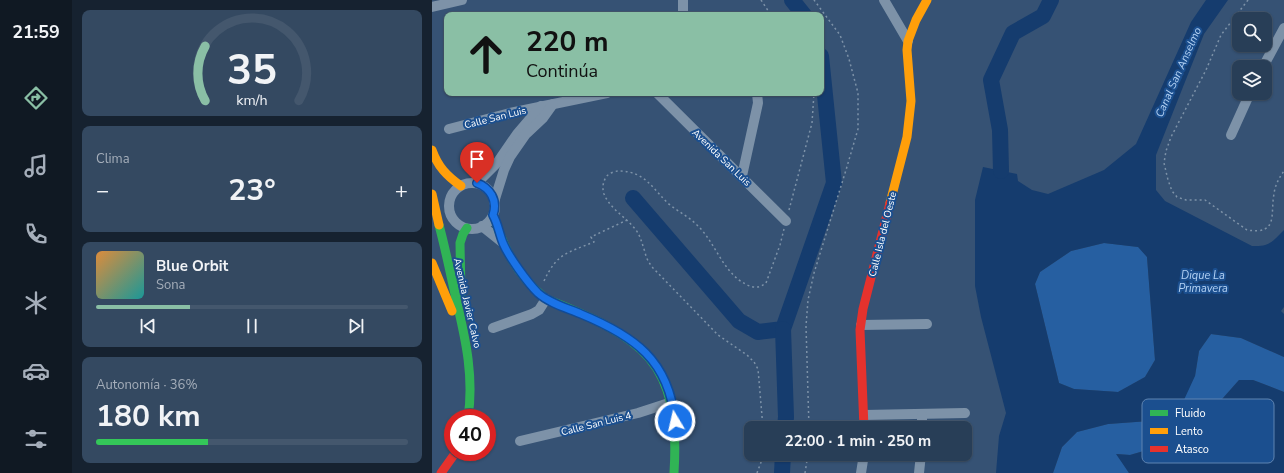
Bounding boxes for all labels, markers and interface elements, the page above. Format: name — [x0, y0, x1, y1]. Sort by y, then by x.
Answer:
map controls — [1232, 12, 1272, 100]
button: search — [1232, 12, 1272, 52]
text: 21:59 — [12, 20, 60, 44]
text: 220 m — [526, 23, 609, 61]
water label: Canal San Anselmo — [1152, 25, 1205, 120]
icon: ahead — [460, 28, 512, 80]
text: 35 — [227, 42, 277, 99]
text: Continúa — [526, 59, 598, 83]
button: layers — [1232, 60, 1272, 100]
icon: directions — [22, 84, 50, 112]
text: km/h — [236, 90, 268, 109]
street label: Calle San Luis — [463, 103, 528, 132]
street label: Avenida San Luis — [689, 126, 754, 190]
pin — [460, 142, 494, 183]
icon: arrive — [466, 148, 488, 170]
text: Clima — [96, 150, 130, 168]
icon: music — [22, 152, 50, 180]
text: 23° — [228, 170, 276, 211]
text: − — [96, 176, 109, 206]
text: + — [395, 176, 408, 206]
street label: Calle Isla del Oeste — [866, 190, 900, 278]
icon: phone — [22, 220, 50, 248]
text: Blue Orbit — [156, 256, 228, 276]
street label: Avenida Javier Calvo — [450, 257, 484, 350]
water label: Dique La Primavera — [1178, 268, 1228, 296]
text: Sona — [156, 276, 186, 294]
icon: climate — [22, 289, 50, 317]
icon: previous — [137, 315, 159, 337]
icon: pause — [241, 315, 263, 337]
icon: next — [345, 315, 367, 337]
icon: car — [22, 357, 50, 385]
text: Autonomía · 36% — [96, 376, 197, 394]
text: 180 km — [96, 396, 201, 437]
legend — [1142, 399, 1274, 463]
position arrow — [654, 400, 696, 442]
text: Fluido — [1175, 406, 1206, 421]
street label: Calle San Luis 4 — [560, 408, 633, 439]
speed limit sign: 40 — [444, 409, 496, 461]
text: Lento — [1175, 424, 1203, 439]
icon: filters — [22, 425, 50, 453]
text: 22:00 · 1 min · 250 m — [785, 431, 931, 451]
text: Atasco — [1175, 442, 1209, 457]

